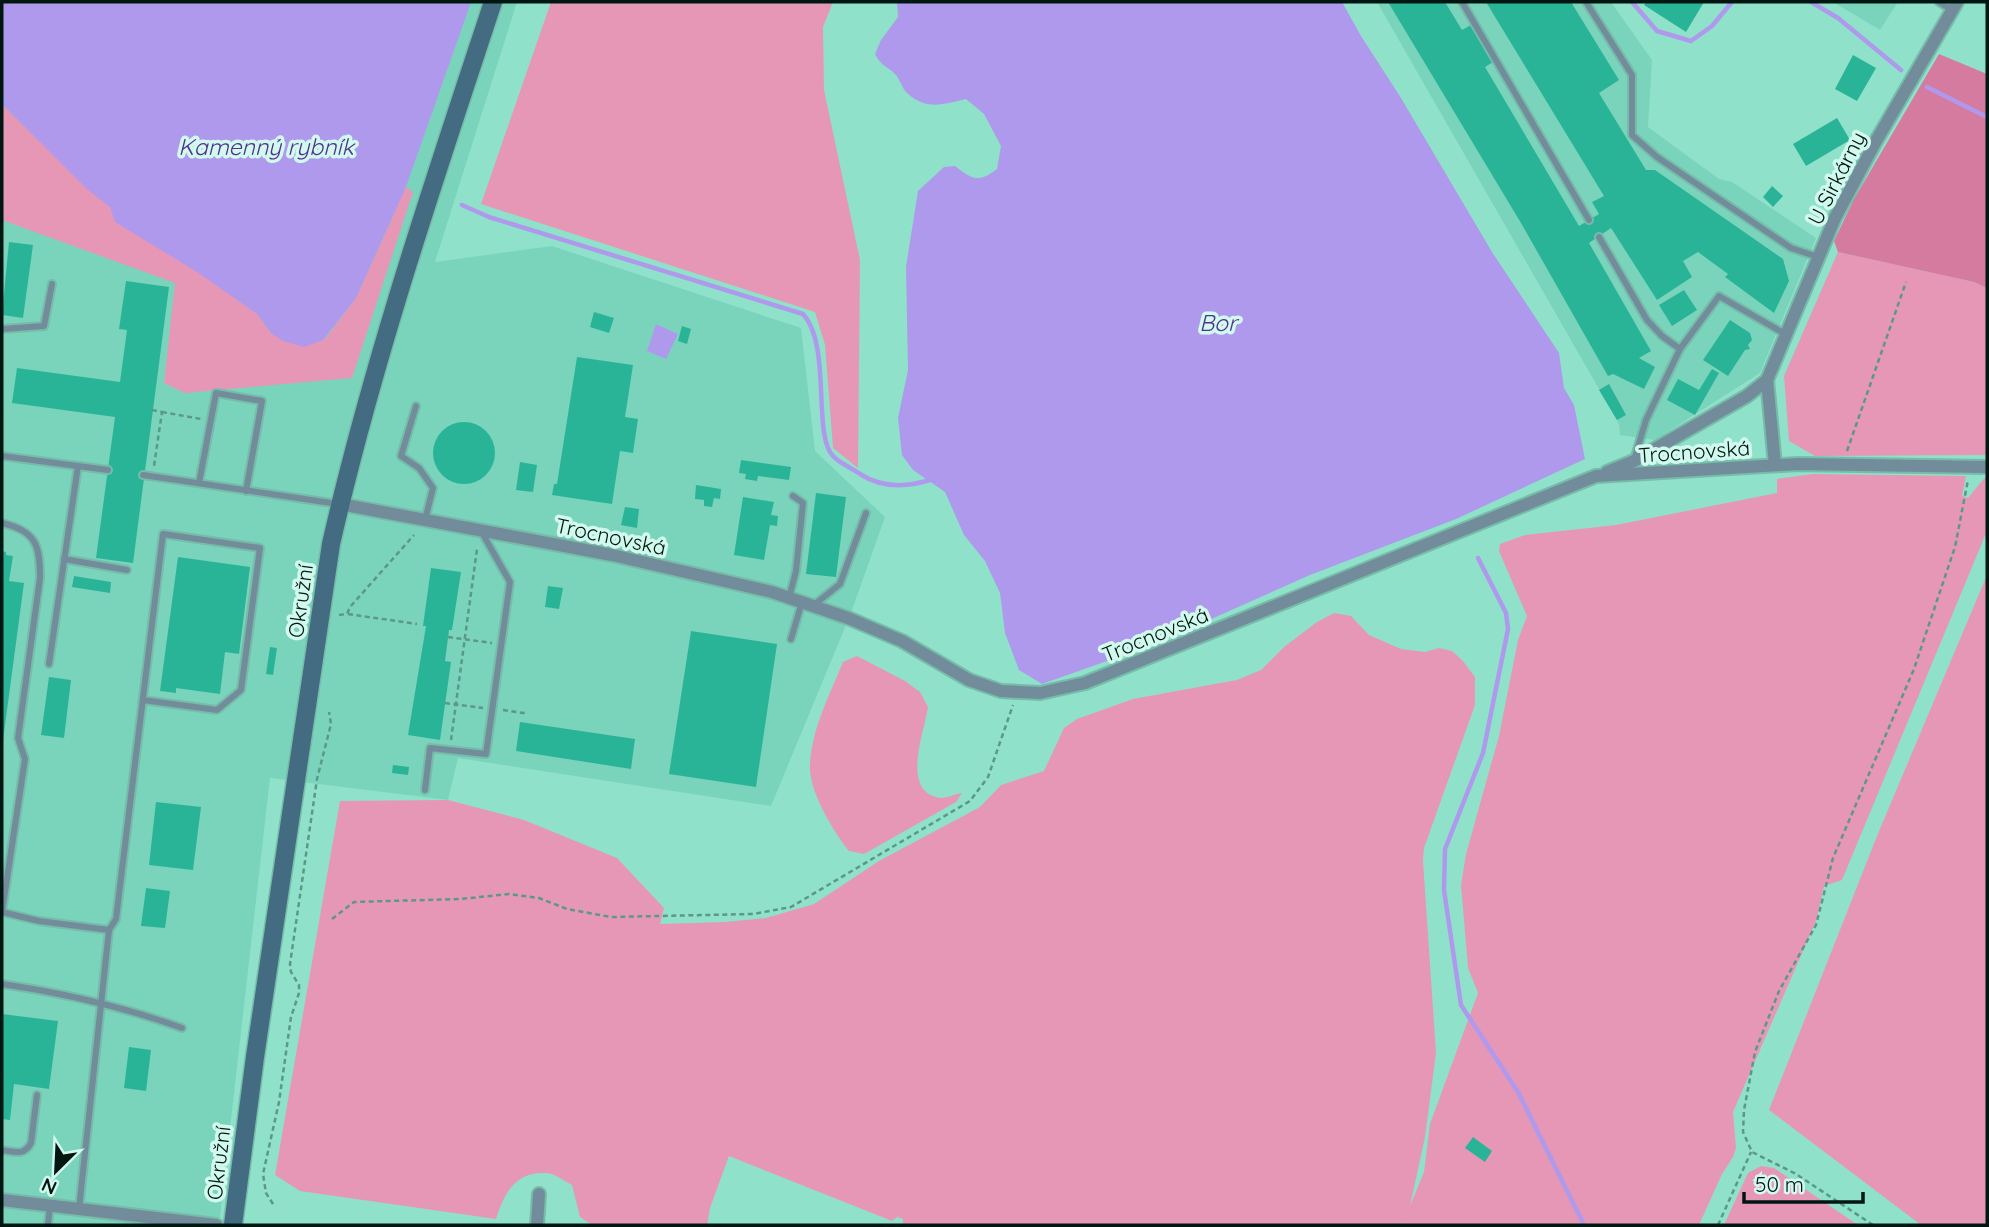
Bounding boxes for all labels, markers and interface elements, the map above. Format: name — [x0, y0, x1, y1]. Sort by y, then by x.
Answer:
street label: U Sirkárny — [1801, 127, 1871, 229]
water label: Kamenný rybník — [178, 132, 356, 161]
water label: Bor — [1199, 308, 1240, 337]
street label: Trocnovská — [1637, 434, 1751, 468]
street label: Trocnovská — [553, 512, 669, 560]
street label: Okružní — [282, 562, 318, 639]
street label: Trocnovská — [1098, 601, 1212, 667]
street label: Okružní — [201, 1124, 235, 1201]
north arrow — [21, 1136, 91, 1206]
scale bar — [1744, 1160, 1863, 1204]
text: 50 m — [1755, 1171, 1804, 1197]
text: N — [38, 1173, 60, 1200]

